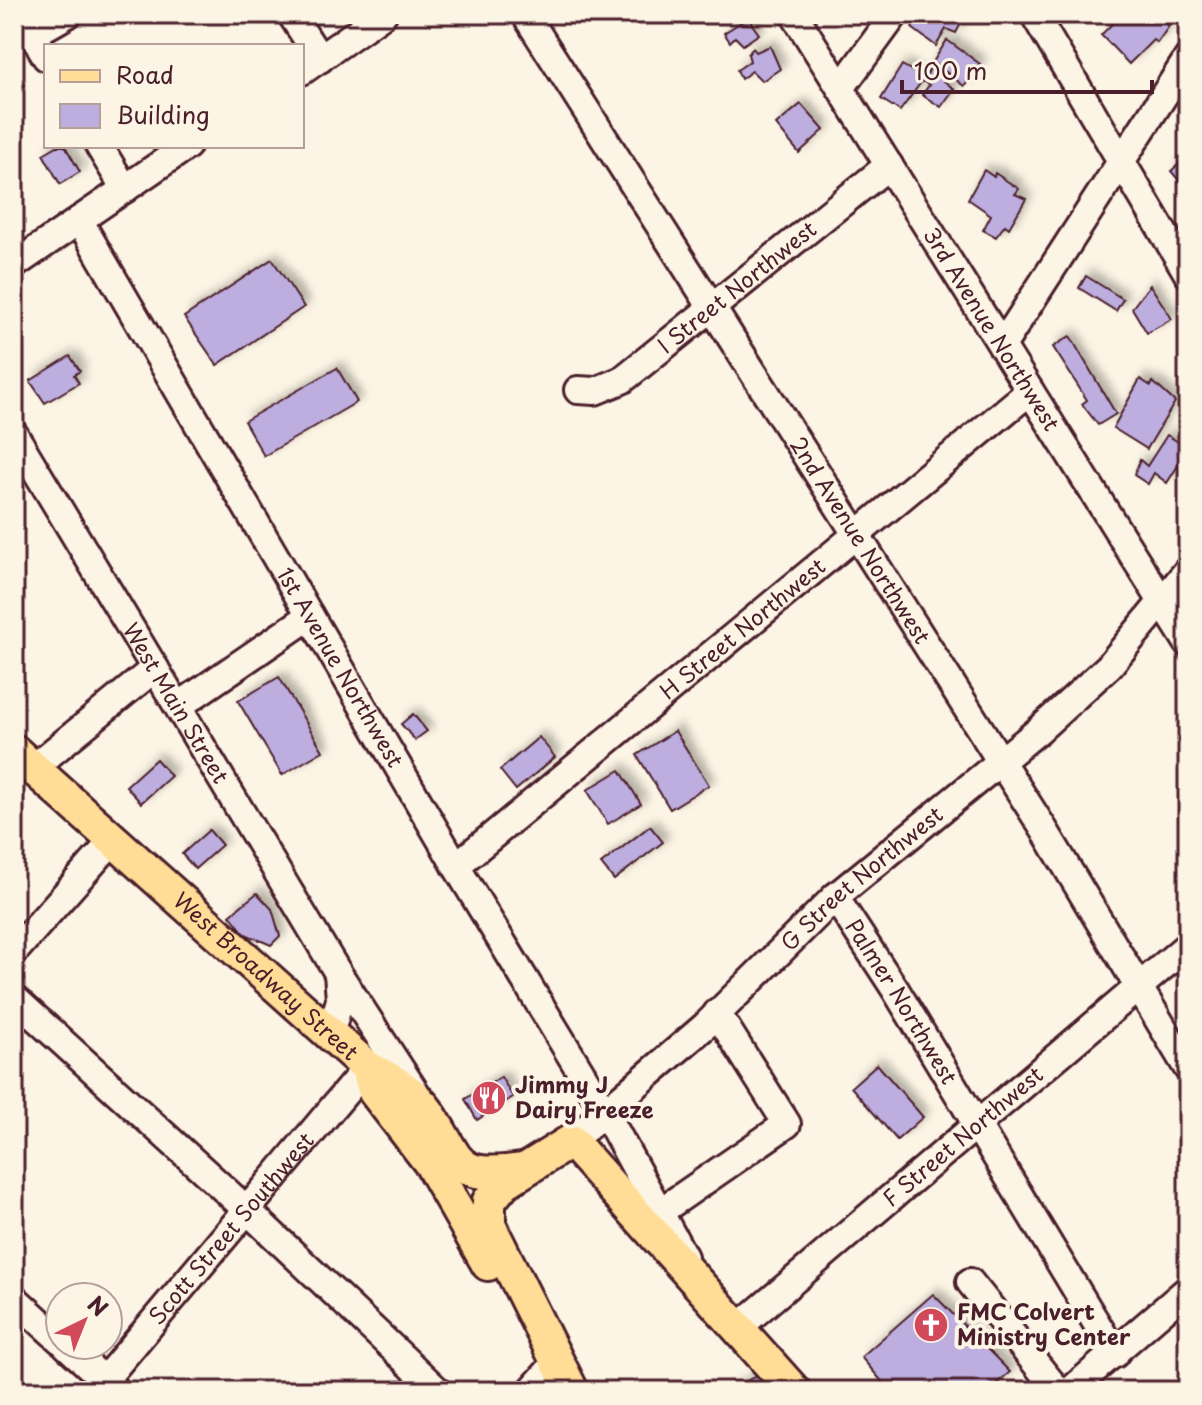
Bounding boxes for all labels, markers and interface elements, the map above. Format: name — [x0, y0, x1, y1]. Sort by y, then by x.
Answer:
legend — [44, 44, 304, 148]
scale bar — [902, 44, 1152, 94]
text: 100 m — [914, 52, 987, 88]
text: Road — [116, 56, 174, 92]
text: Building — [116, 96, 210, 132]
street label: I Street Northwest — [650, 212, 823, 360]
street label: 3rd Avenue Northwest — [916, 220, 1069, 437]
street label: 2nd Avenue Northwest — [783, 430, 940, 650]
street label: H Street Northwest — [652, 549, 832, 706]
street label: 1st Avenue Northwest — [270, 560, 413, 773]
street label: West Main Street — [116, 616, 238, 789]
street label: G Street Northwest — [772, 797, 949, 957]
street label: West Broadway Street — [167, 883, 367, 1067]
street label: Palmer Northwest — [839, 912, 967, 1090]
street label: F Street Northwest — [874, 1057, 1050, 1213]
place label: Jimmy J Dairy Freeze — [515, 1067, 653, 1125]
restaurant icon: Jimmy J Dairy Freeze — [470, 1079, 508, 1117]
street label: Scott Street Southwest — [140, 1124, 321, 1331]
north arrow — [44, 1281, 124, 1361]
text: N — [81, 1287, 116, 1323]
place label: FMC Colvert Ministry Center — [957, 1294, 1131, 1352]
church icon: FMC Colvert Ministry Center — [912, 1306, 950, 1344]

